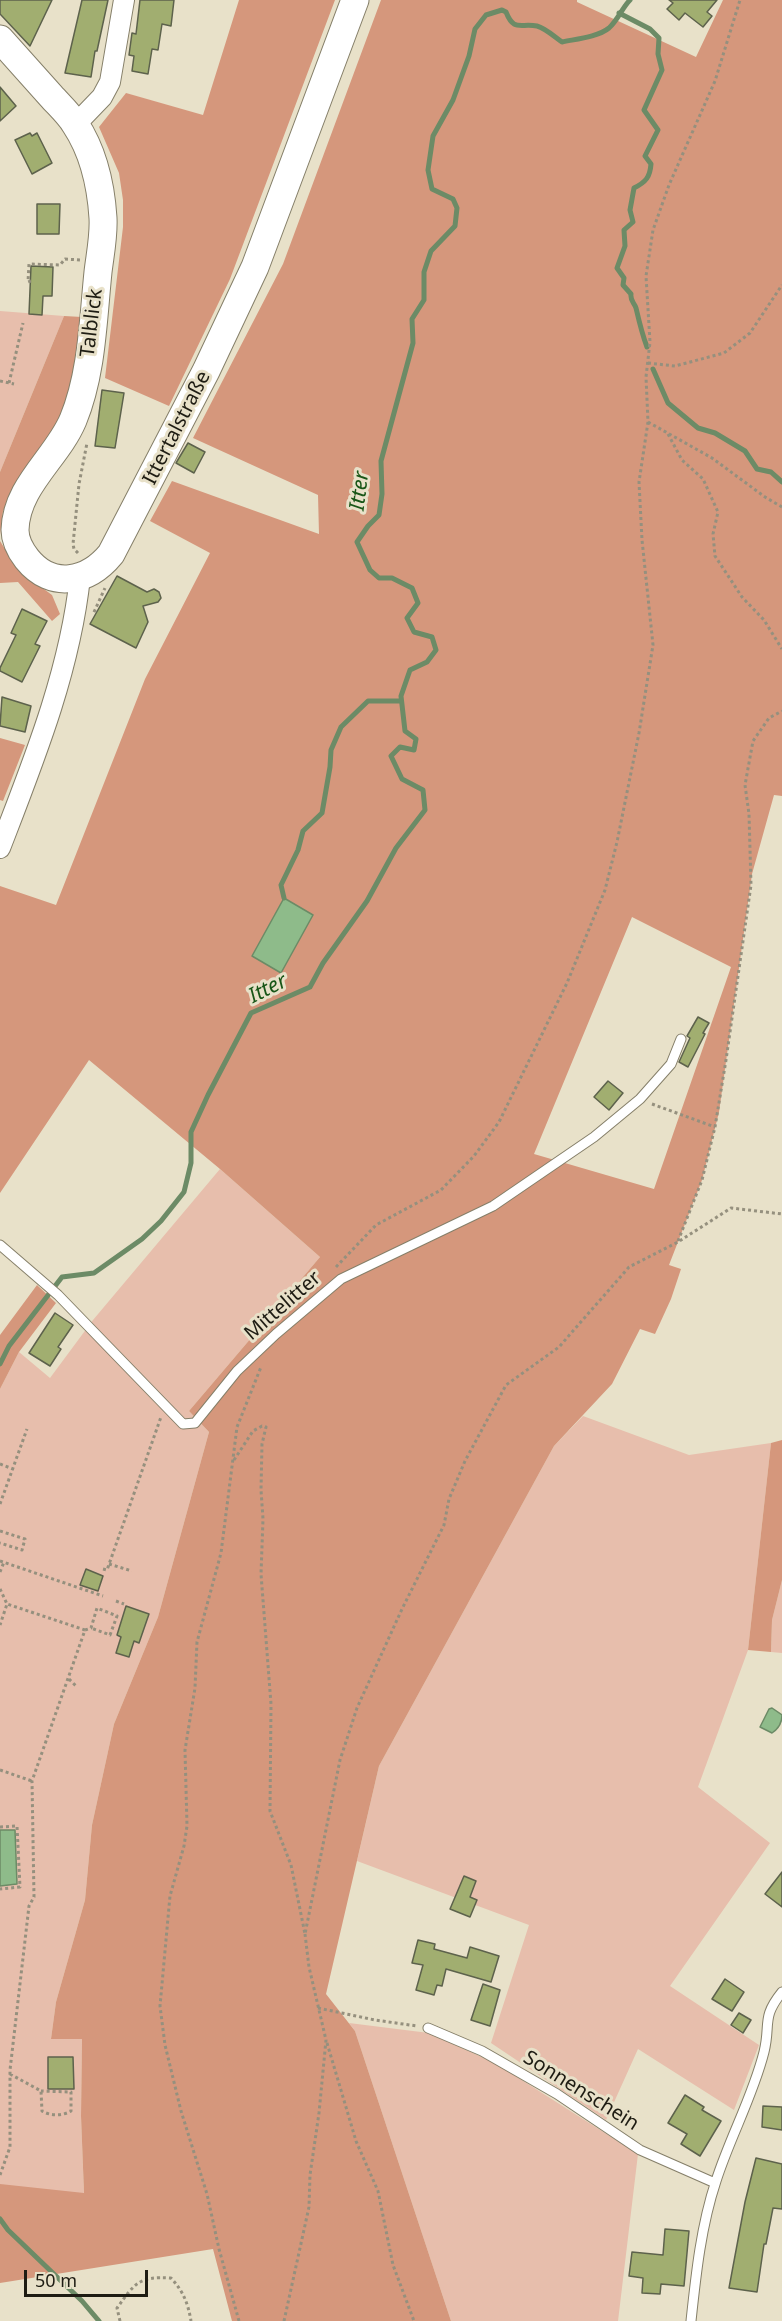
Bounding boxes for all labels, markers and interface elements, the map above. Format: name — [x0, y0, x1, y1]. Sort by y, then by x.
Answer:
street label: Talblick — [76, 287, 108, 359]
street label: Ittertalstraße — [138, 367, 216, 489]
water label: Itter — [345, 470, 375, 512]
water label: Itter — [245, 969, 291, 1009]
street label: Mittelitter — [240, 1266, 326, 1346]
street label: Sonnenschein — [519, 2046, 643, 2136]
scale bar — [27, 2258, 152, 2296]
text: 50 m — [35, 2268, 77, 2292]

